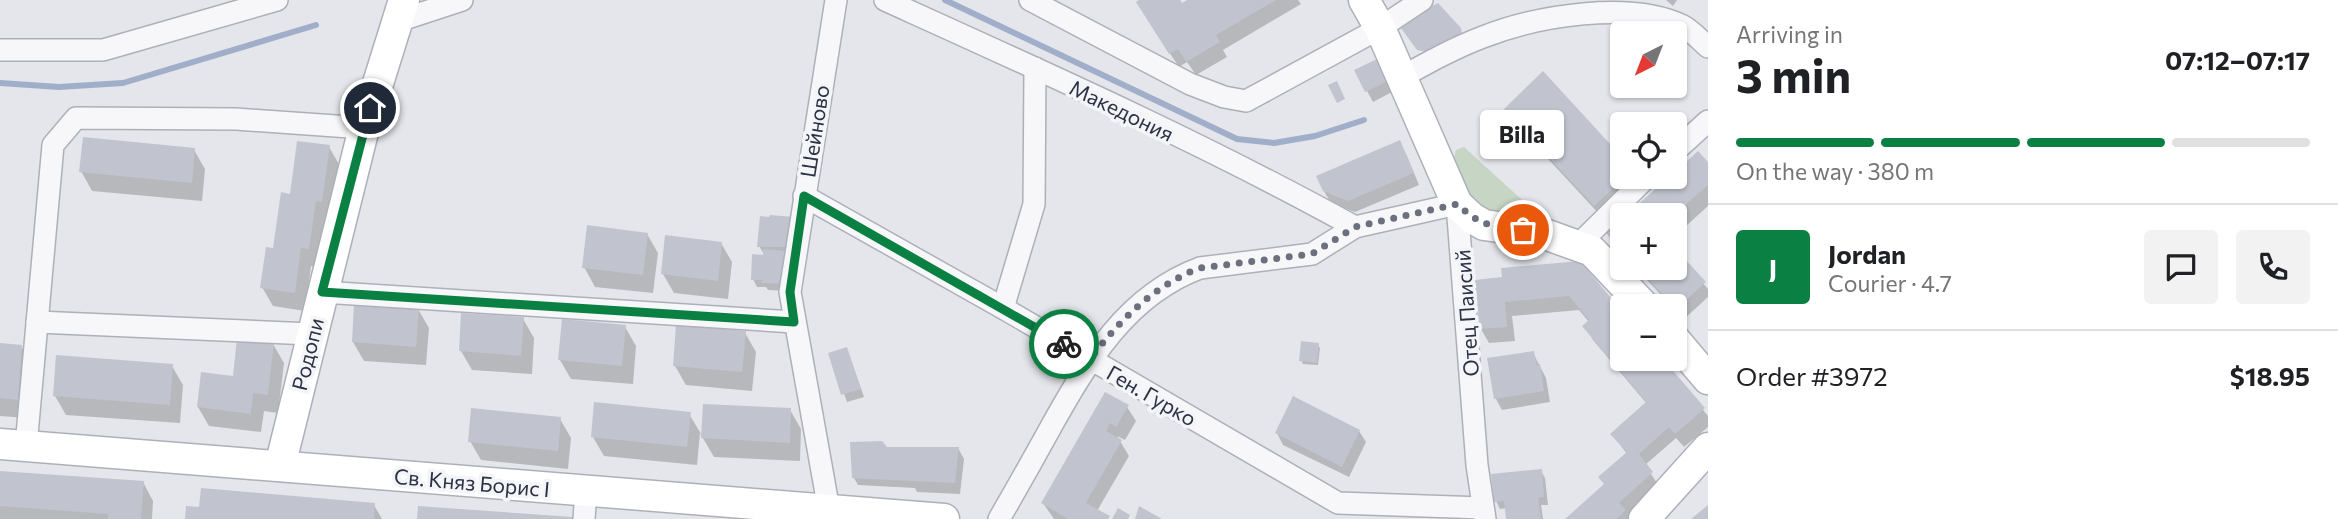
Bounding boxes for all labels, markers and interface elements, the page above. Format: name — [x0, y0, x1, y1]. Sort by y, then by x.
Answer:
text: Arriving in — [1736, 20, 1843, 48]
north arrow — [1610, 21, 1687, 98]
map controls — [1610, 21, 1687, 371]
text: 07:12–07:17 — [2165, 44, 2310, 75]
text: 3 min — [1736, 46, 1851, 102]
street label: Македония — [1066, 74, 1178, 146]
pin — [340, 78, 400, 138]
street label: Шейново — [794, 83, 834, 179]
icon: home — [351, 89, 389, 127]
callout: Billa — [1481, 111, 1565, 160]
button: locate — [1610, 112, 1687, 189]
text: Billa — [1499, 120, 1545, 148]
text: On the way · 380 m — [1736, 157, 1934, 185]
pin — [1493, 200, 1553, 260]
button: + — [1610, 203, 1687, 280]
icon: bag — [1504, 211, 1542, 249]
button: chat — [2144, 230, 2218, 304]
button: phone — [2236, 230, 2310, 304]
text: Jordan — [1828, 238, 1906, 269]
street label: Отец Паисий — [1449, 249, 1483, 377]
text: J — [1769, 252, 1777, 283]
text: Courier · 4.7 — [1828, 269, 1952, 297]
button: − — [1610, 294, 1687, 371]
courier — [1029, 309, 1099, 379]
street label: Родопи — [286, 315, 328, 393]
icon: bike — [1045, 325, 1083, 363]
street label: Ген. Гурко — [1103, 359, 1201, 431]
text: Order #3972 — [1736, 360, 1888, 391]
text: $18.95 — [2230, 360, 2310, 391]
street label: Св. Княз Борис I — [393, 463, 551, 501]

